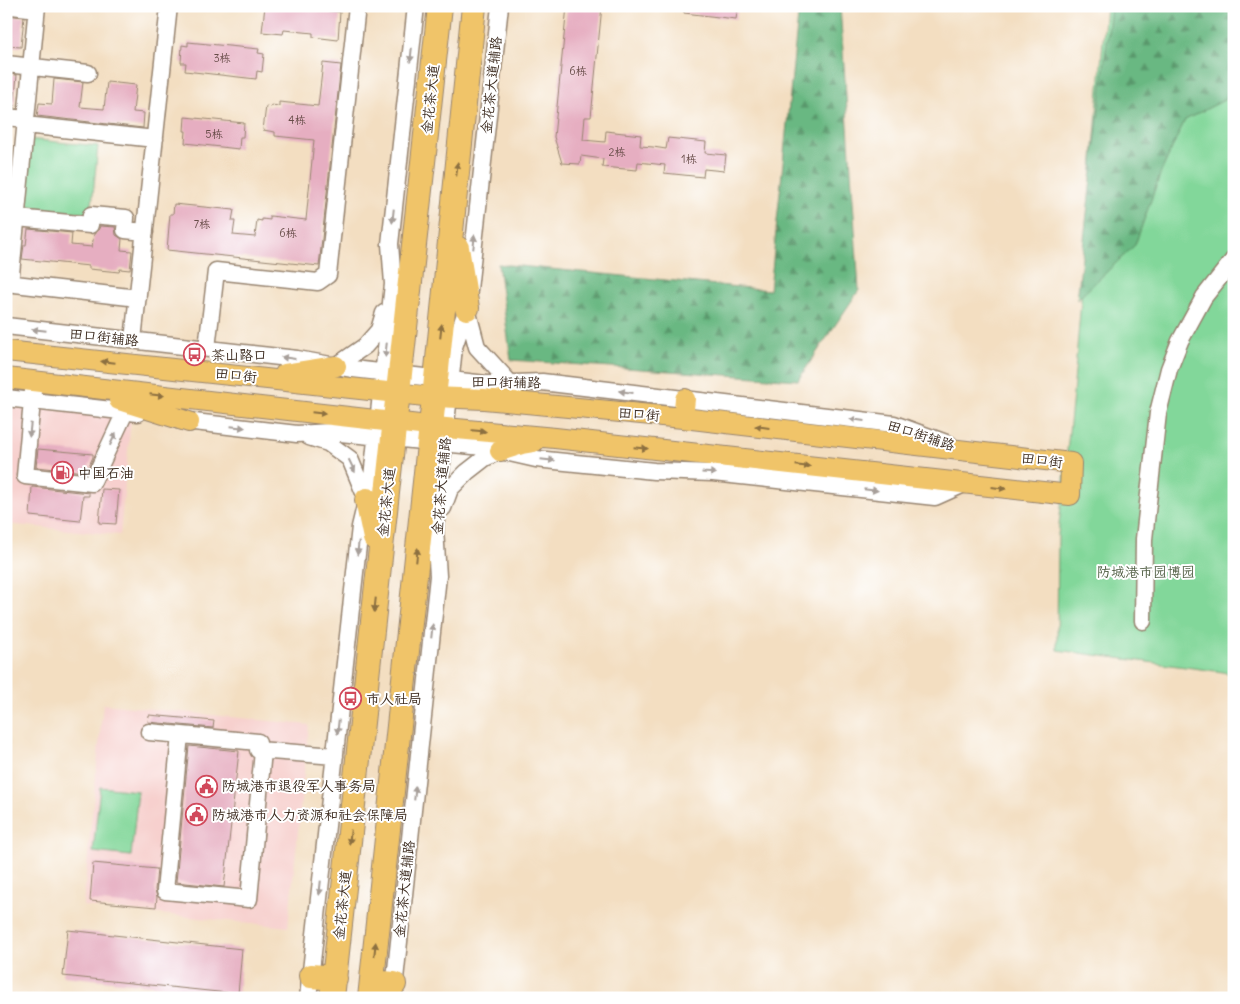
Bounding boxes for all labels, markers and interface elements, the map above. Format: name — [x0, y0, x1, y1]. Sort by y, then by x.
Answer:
street label: 金花茶大道辅路 — [477, 35, 505, 135]
one-way arrow — [407, 47, 415, 63]
house number: 3栋 — [213, 51, 231, 65]
street label: 金花茶大道 — [417, 63, 443, 135]
house number: 6栋 — [569, 64, 587, 78]
house number: 4栋 — [288, 113, 306, 127]
house number: 5栋 — [205, 127, 223, 141]
house number: 2栋 — [608, 145, 626, 159]
house number: 1栋 — [681, 152, 697, 166]
one-way arrow — [453, 161, 461, 177]
one-way arrow — [389, 209, 397, 225]
house number: 7栋 — [194, 217, 210, 231]
house number: 6栋 — [279, 226, 297, 240]
one-way arrow — [470, 234, 478, 250]
one-way arrow — [437, 322, 445, 338]
street label: 田口街辅路 — [68, 324, 140, 350]
one-way arrow — [31, 326, 47, 334]
bus stop icon: 茶山路口 — [183, 343, 207, 367]
one-way arrow — [382, 343, 390, 359]
place label: 茶山路口 — [211, 346, 267, 364]
one-way arrow — [279, 354, 295, 362]
one-way arrow — [100, 358, 116, 366]
street label: 田口街 — [214, 364, 258, 386]
street label: 田口街辅路 — [471, 372, 541, 392]
one-way arrow — [618, 388, 634, 396]
one-way arrow — [150, 391, 166, 399]
street label: 田口街 — [617, 403, 661, 425]
one-way arrow — [311, 409, 327, 417]
one-way arrow — [849, 416, 865, 424]
street label: 田口街辅路 — [885, 416, 957, 454]
one-way arrow — [25, 422, 33, 438]
one-way arrow — [754, 423, 770, 431]
one-way arrow — [230, 424, 246, 432]
one-way arrow — [472, 427, 488, 435]
one-way arrow — [108, 431, 117, 446]
street label: 金花茶大道辅路 — [428, 436, 454, 536]
one-way arrow — [633, 444, 649, 452]
street label: 田口街 — [1020, 449, 1064, 471]
one-way arrow — [540, 456, 556, 464]
one-way arrow — [348, 458, 356, 473]
fuel station icon: 中国石油 — [50, 461, 74, 485]
one-way arrow — [795, 462, 811, 470]
place label: 中国石油 — [78, 464, 134, 482]
street label: 金花茶大道 — [373, 466, 399, 538]
one-way arrow — [702, 470, 718, 478]
one-way arrow — [991, 484, 1007, 492]
one-way arrow — [863, 486, 879, 494]
one-way arrow — [354, 540, 362, 556]
one-way arrow — [414, 546, 422, 562]
park label: 防城港市园博园 — [1097, 563, 1195, 581]
one-way arrow — [371, 598, 379, 614]
one-way arrow — [428, 623, 436, 639]
bus stop icon: 市人社局 — [338, 687, 362, 711]
place label: 市人社局 — [366, 690, 422, 708]
one-way arrow — [334, 719, 342, 735]
public building icon: 防城港市退役军人事务局 — [194, 774, 218, 798]
place label: 防城港市退役军人事务局 — [222, 777, 376, 795]
one-way arrow — [411, 784, 419, 800]
public building icon: 防城港市人力资源和社会保障局 — [184, 803, 208, 827]
place label: 防城港市人力资源和社会保障局 — [212, 806, 408, 824]
one-way arrow — [346, 829, 354, 845]
street label: 金花茶大道辅路 — [390, 839, 418, 939]
street label: 金花茶大道 — [329, 869, 355, 941]
one-way arrow — [316, 881, 324, 897]
one-way arrow — [372, 941, 380, 957]

